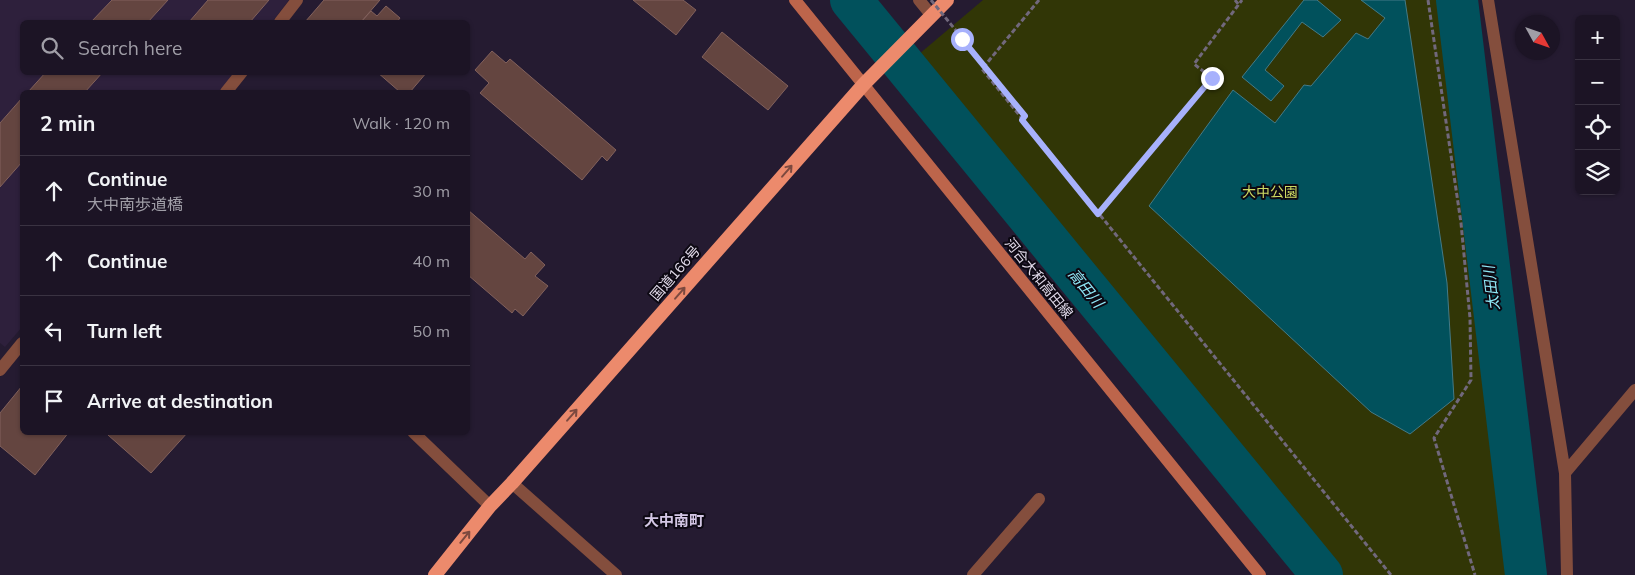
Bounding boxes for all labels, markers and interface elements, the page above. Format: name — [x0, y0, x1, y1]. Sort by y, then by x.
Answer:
north arrow — [1515, 15, 1560, 60]
map controls — [1575, 15, 1620, 195]
button: + — [1575, 15, 1620, 60]
search box — [20, 20, 470, 75]
route start — [951, 28, 974, 51]
icon: search — [38, 34, 66, 62]
text: Search here — [78, 36, 182, 60]
button: − — [1575, 60, 1620, 105]
route end — [1201, 67, 1224, 90]
button: locate — [1575, 105, 1620, 150]
text: 2 min — [40, 110, 95, 136]
text: Walk · 120 m — [352, 113, 450, 133]
button: layers — [1575, 150, 1620, 195]
one-way arrow — [781, 164, 793, 177]
text: Continue — [87, 167, 167, 191]
icon: ahead — [40, 177, 68, 205]
text: 30 m — [413, 181, 450, 201]
park label: 大中公園 — [1242, 183, 1298, 201]
text: 大中南歩道橋 — [87, 194, 183, 214]
street label: 河合大和高田線 — [1001, 234, 1077, 322]
street label: 国道166号 — [646, 242, 704, 304]
icon: ahead — [40, 247, 68, 275]
text: Continue — [87, 249, 167, 273]
text: 40 m — [413, 251, 450, 271]
water label: 太田川 — [1479, 263, 1503, 311]
water label: 高田川 — [1064, 265, 1109, 313]
one-way arrow — [674, 286, 686, 299]
icon: left — [40, 317, 68, 345]
text: Turn left — [87, 319, 162, 343]
text: 50 m — [413, 321, 450, 341]
icon: arrive — [40, 387, 68, 415]
text: Arrive at destination — [87, 389, 273, 413]
one-way arrow — [567, 408, 578, 421]
district label: 大中南町 — [644, 511, 704, 530]
one-way arrow — [460, 531, 471, 544]

